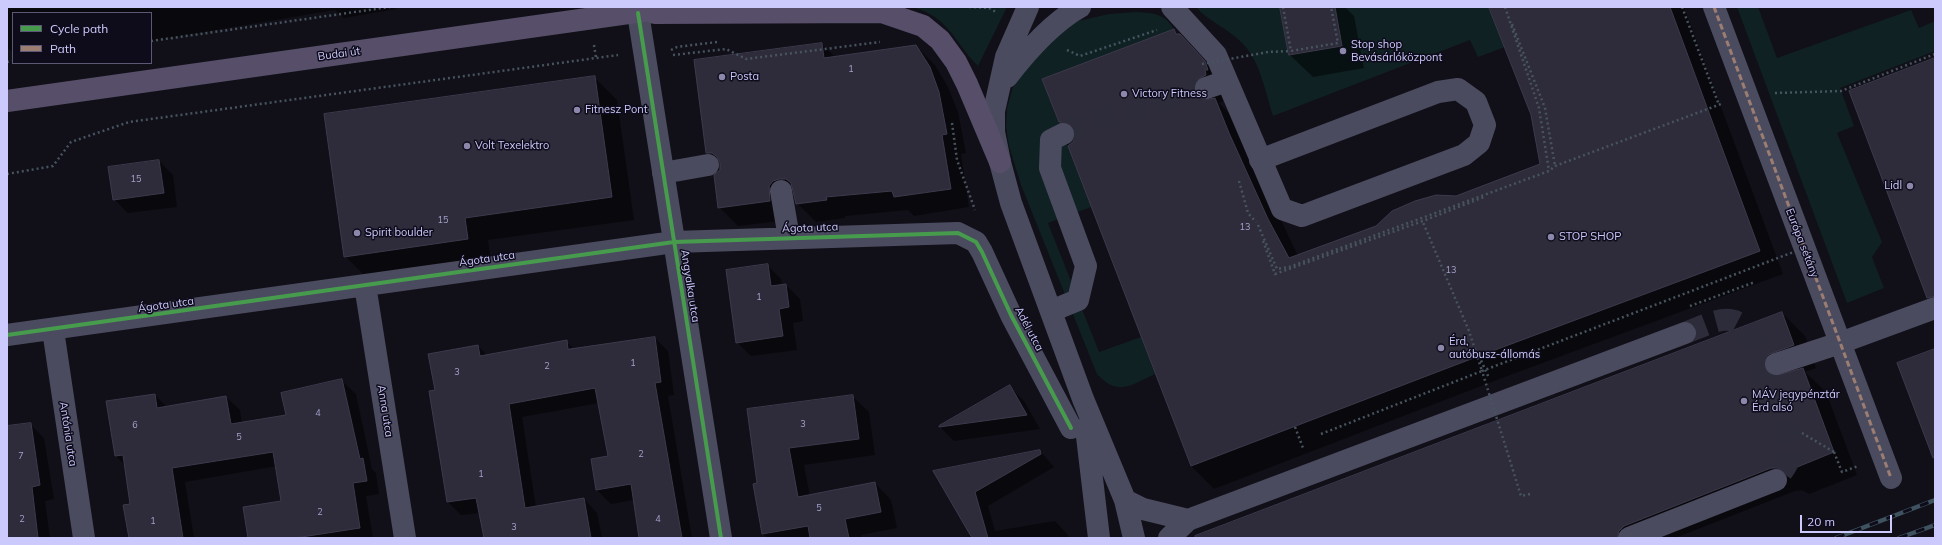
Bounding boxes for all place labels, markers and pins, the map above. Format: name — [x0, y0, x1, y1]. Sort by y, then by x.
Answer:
place label: Stop shop Bevásárlóközpont — [1351, 38, 1442, 64]
marker: Stop shop Bevásárlóközpont — [1338, 46, 1348, 56]
place label: Posta — [730, 70, 759, 84]
marker: Posta — [717, 72, 727, 82]
place label: Victory Fitness — [1132, 87, 1207, 101]
marker: Victory Fitness — [1119, 89, 1129, 99]
place label: Fitnesz Pont — [585, 103, 648, 117]
marker: Fitnesz Pont — [572, 105, 582, 115]
place label: Volt Texelektro — [475, 139, 549, 153]
marker: Volt Texelektro — [462, 141, 472, 151]
place label: Lidl — [1884, 179, 1902, 193]
marker: Lidl — [1905, 181, 1915, 191]
place label: Spirit boulder — [365, 226, 433, 240]
marker: Spirit boulder — [352, 228, 362, 238]
place label: STOP SHOP — [1559, 230, 1621, 244]
marker: STOP SHOP — [1546, 232, 1556, 242]
place label: Érd, autóbusz-állomás — [1449, 335, 1540, 361]
marker: Érd, autóbusz-állomás — [1436, 343, 1446, 353]
place label: MÁV jegypénztár Érd alsó — [1752, 388, 1840, 414]
marker: MÁV jegypénztár Érd alsó — [1739, 396, 1749, 406]

